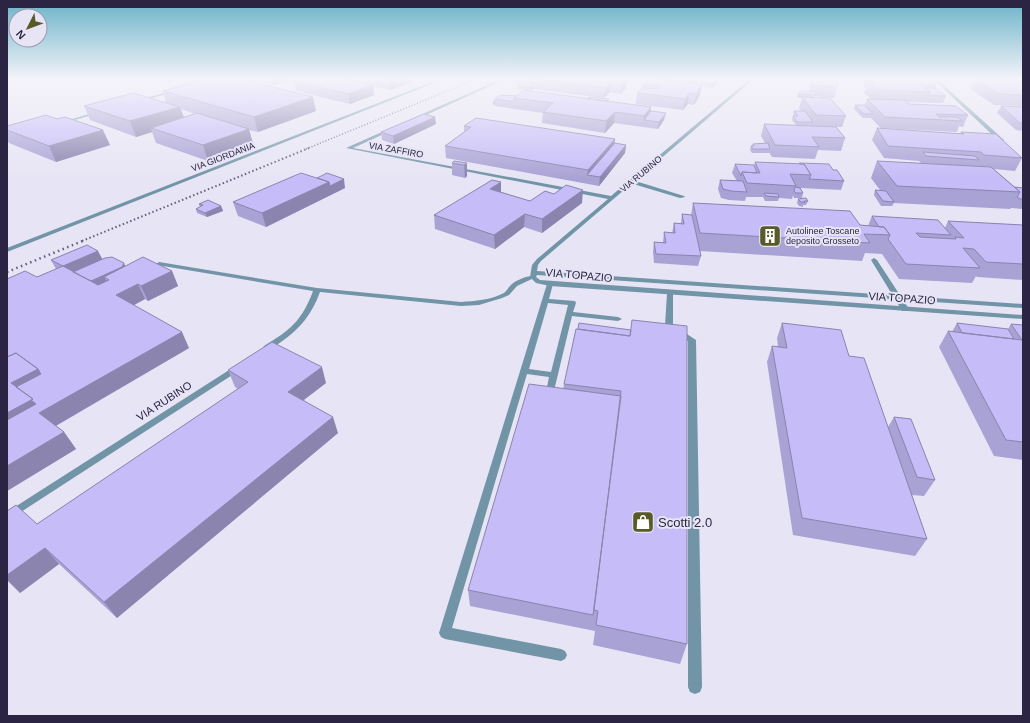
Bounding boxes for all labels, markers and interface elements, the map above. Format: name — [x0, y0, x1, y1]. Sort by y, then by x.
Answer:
north arrow — [8, 8, 48, 48]
text: N — [13, 28, 28, 42]
street label: VIA GIORDANIA — [190, 140, 256, 174]
street label: VIA ZAFFIRO — [368, 140, 424, 160]
street label: VIA RUBINO — [618, 154, 664, 194]
building icon: Autolinee Toscane deposito Grosseto — [757, 223, 783, 249]
place label: Autolinee Toscane deposito Grosseto — [786, 226, 859, 246]
street label: VIA TOPAZIO — [545, 266, 613, 284]
street label: VIA TOPAZIO — [868, 290, 936, 306]
street label: VIA RUBINO — [134, 379, 194, 423]
shop icon: Scotti 2.0 — [630, 509, 656, 535]
place label: Scotti 2.0 — [658, 515, 712, 530]

